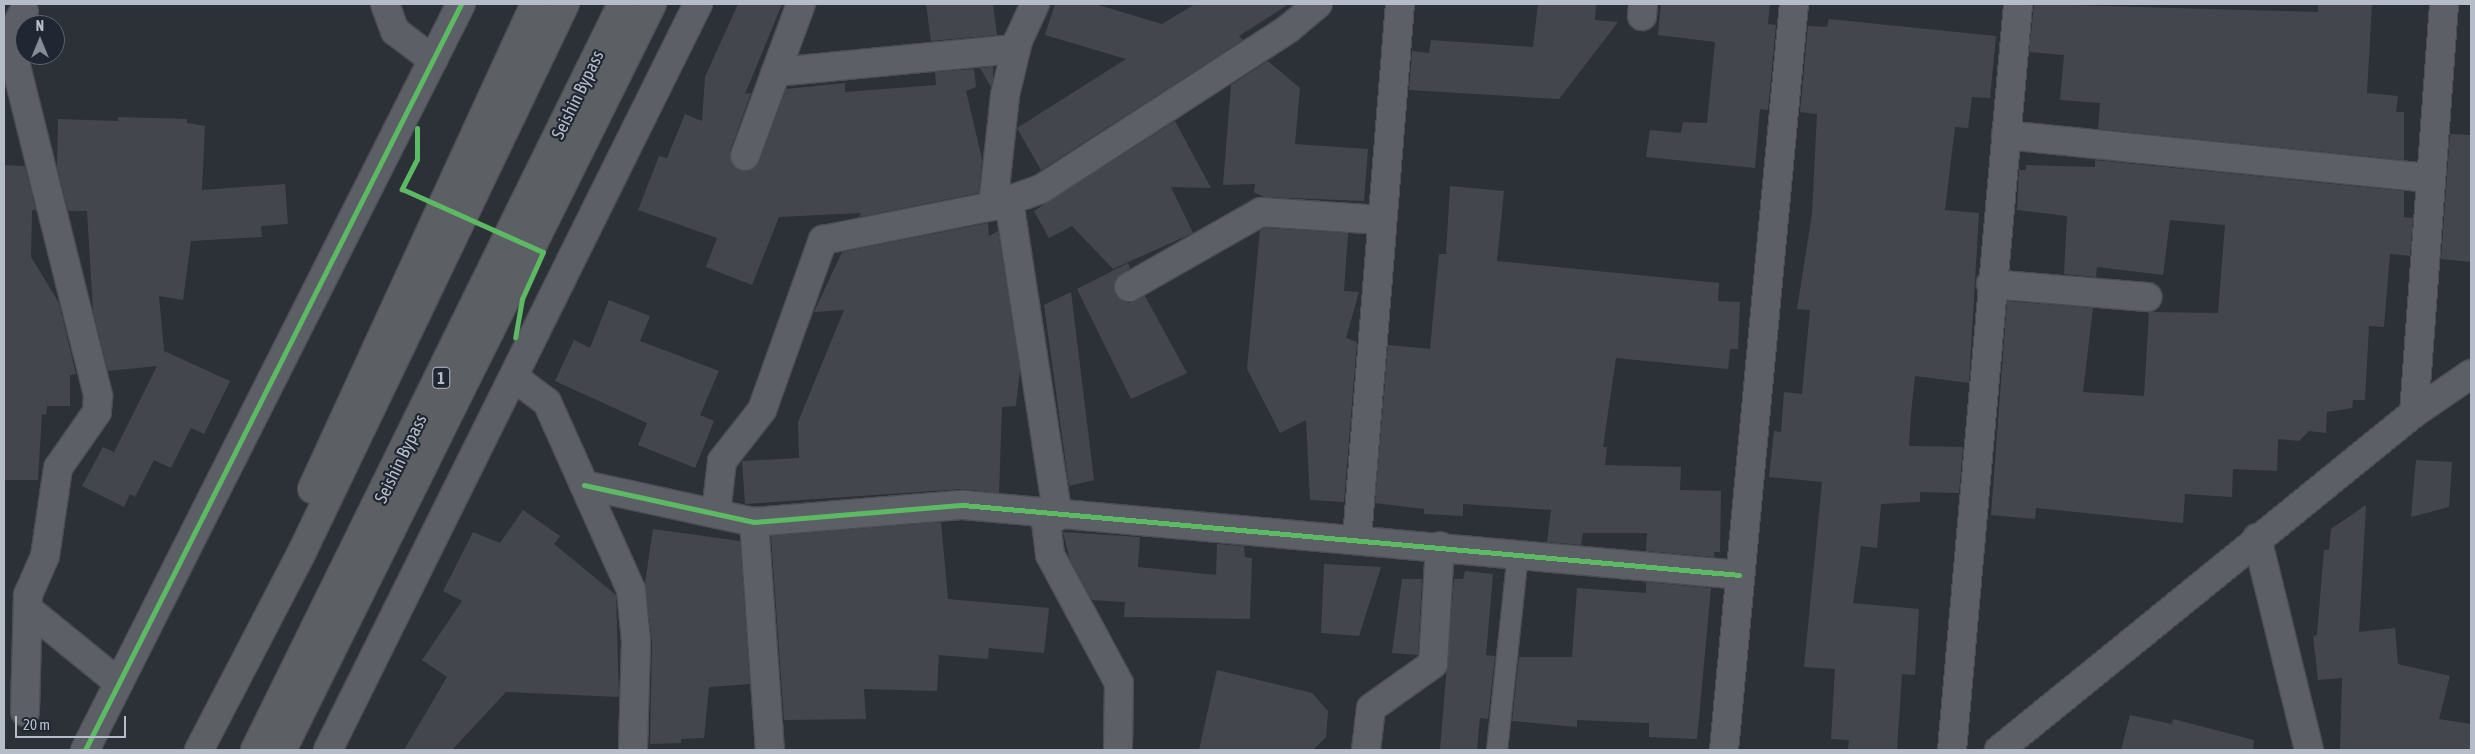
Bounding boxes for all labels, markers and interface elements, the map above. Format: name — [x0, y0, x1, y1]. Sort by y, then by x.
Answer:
north arrow — [15, 15, 65, 65]
text: N — [36, 18, 44, 34]
street label: Seishin Bypass — [547, 47, 609, 143]
road number: 1 — [431, 364, 451, 392]
street label: Seishin Bypass — [370, 411, 432, 507]
scale bar — [18, 706, 129, 738]
text: 20 m — [23, 716, 50, 733]

